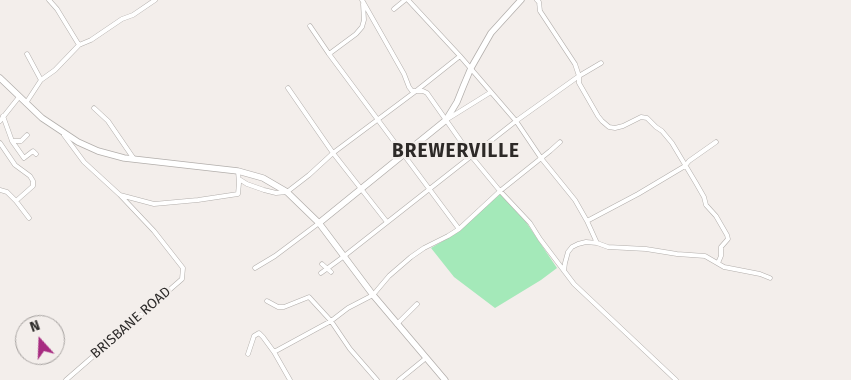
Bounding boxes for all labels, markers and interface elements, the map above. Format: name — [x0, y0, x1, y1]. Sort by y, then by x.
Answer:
district label: BREWERVILLE — [391, 141, 521, 163]
street label: BRISBANE ROAD — [87, 284, 175, 362]
north arrow — [15, 315, 65, 365]
text: N — [28, 317, 42, 336]

